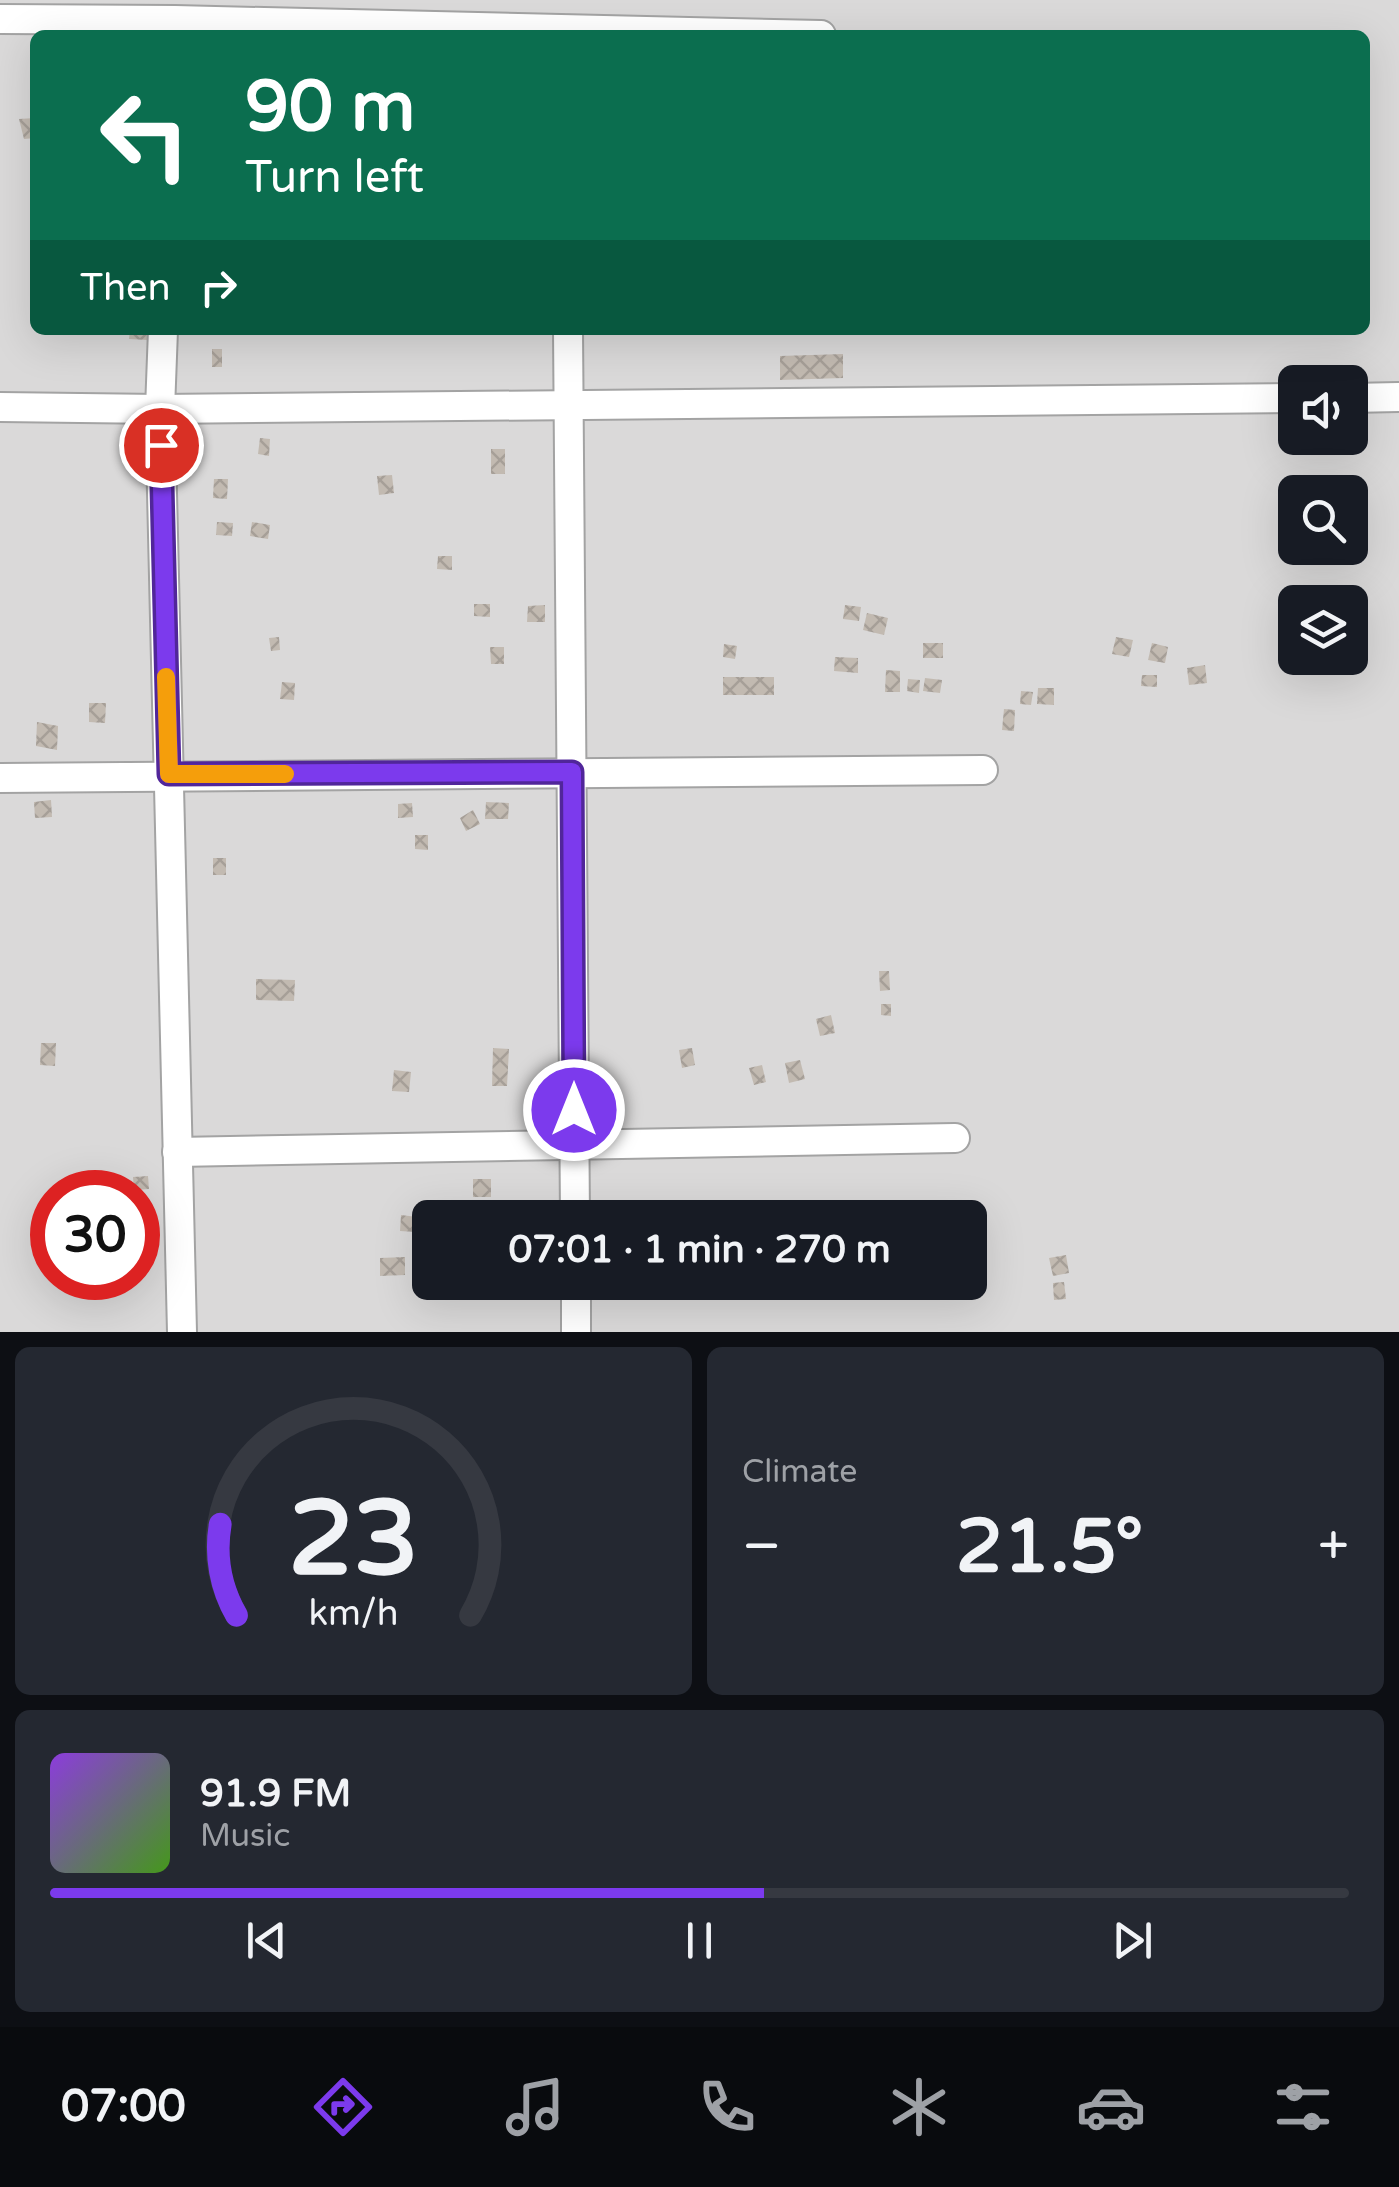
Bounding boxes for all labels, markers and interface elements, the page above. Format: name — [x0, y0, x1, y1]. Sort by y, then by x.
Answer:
text: 90 m — [245, 66, 415, 150]
icon: left — [80, 70, 210, 200]
text: Turn left — [245, 151, 424, 205]
icon: right — [191, 260, 246, 315]
text: Then — [80, 265, 171, 311]
map controls — [1278, 365, 1368, 675]
button: sound — [1278, 365, 1368, 455]
pin — [119, 403, 204, 488]
icon: arrive — [134, 418, 189, 473]
button: search — [1278, 475, 1368, 565]
button: layers — [1278, 585, 1368, 675]
position arrow — [522, 1058, 626, 1162]
speed limit sign: 30 — [30, 1170, 160, 1300]
text: 07:01 · 1 min · 270 m — [508, 1227, 891, 1273]
text: Climate — [742, 1453, 857, 1491]
text: 23 — [288, 1478, 419, 1603]
text: 21.5° — [956, 1502, 1143, 1592]
text: − — [742, 1514, 781, 1580]
text: + — [1318, 1514, 1349, 1580]
text: km/h — [309, 1592, 398, 1635]
text: 91.9 FM — [200, 1771, 351, 1817]
text: Music — [200, 1817, 290, 1855]
icon: previous — [239, 1913, 294, 1968]
icon: pause — [672, 1913, 727, 1968]
icon: next — [1105, 1913, 1160, 1968]
icon: directions — [308, 2072, 378, 2142]
icon: music — [500, 2072, 570, 2142]
icon: phone — [692, 2072, 762, 2142]
icon: climate — [884, 2072, 954, 2142]
icon: car — [1076, 2072, 1146, 2142]
icon: filters — [1268, 2072, 1338, 2142]
text: 07:00 — [61, 2080, 186, 2134]

